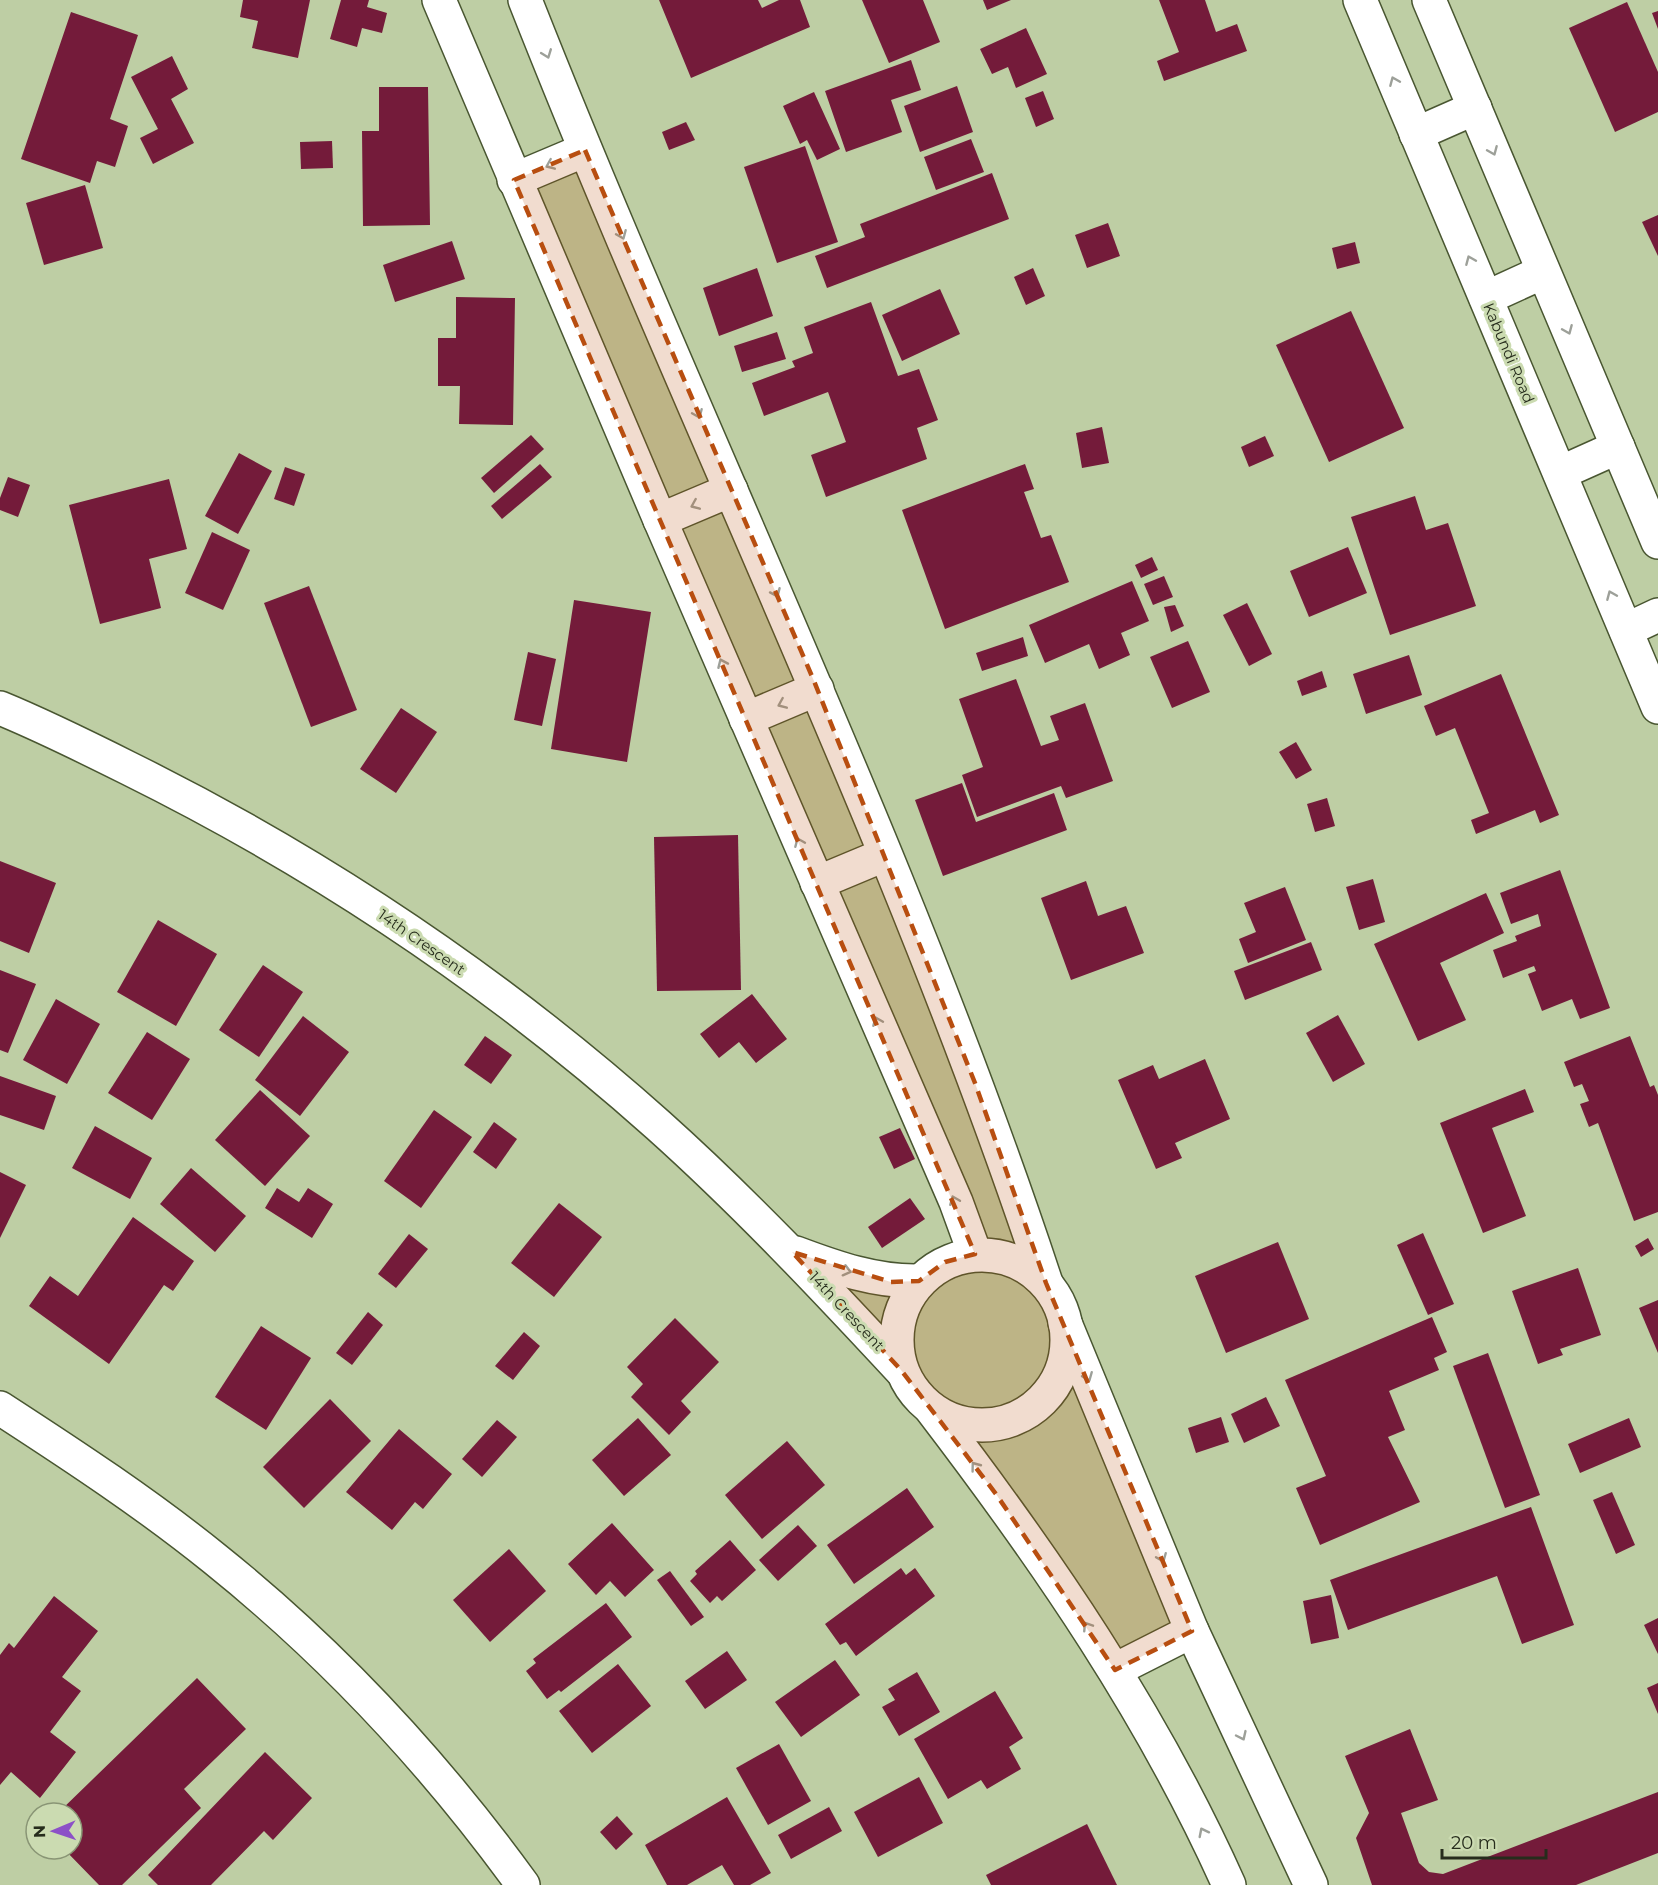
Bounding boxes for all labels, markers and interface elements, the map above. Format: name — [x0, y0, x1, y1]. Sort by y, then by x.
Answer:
one-way arrow — [540, 48, 552, 59]
one-way arrow — [1389, 76, 1401, 87]
one-way arrow — [1485, 144, 1497, 155]
one-way arrow — [545, 158, 556, 170]
one-way arrow — [614, 228, 626, 239]
one-way arrow — [1465, 256, 1477, 267]
street label: Kabundi Road — [1479, 300, 1539, 406]
one-way arrow — [1561, 324, 1573, 335]
one-way arrow — [691, 407, 703, 418]
one-way arrow — [691, 498, 702, 510]
one-way arrow — [768, 586, 780, 597]
one-way arrow — [1606, 590, 1618, 601]
one-way arrow — [717, 658, 729, 669]
one-way arrow — [777, 697, 788, 709]
one-way arrow — [795, 837, 807, 848]
street label: 14th Crescent — [375, 905, 469, 979]
one-way arrow — [872, 1016, 884, 1027]
one-way arrow — [949, 1195, 962, 1205]
one-way arrow — [842, 1263, 852, 1276]
street label: 14th Crescent — [805, 1267, 889, 1355]
one-way arrow — [1081, 1371, 1093, 1382]
one-way arrow — [971, 1462, 982, 1473]
one-way arrow — [1155, 1551, 1167, 1562]
one-way arrow — [1082, 1622, 1094, 1632]
one-way arrow — [1234, 1729, 1246, 1740]
north arrow — [24, 1801, 84, 1861]
scale bar — [1442, 1822, 1546, 1860]
text: N — [30, 1825, 49, 1838]
one-way arrow — [1198, 1828, 1210, 1839]
text: 20 m — [1451, 1832, 1497, 1854]

